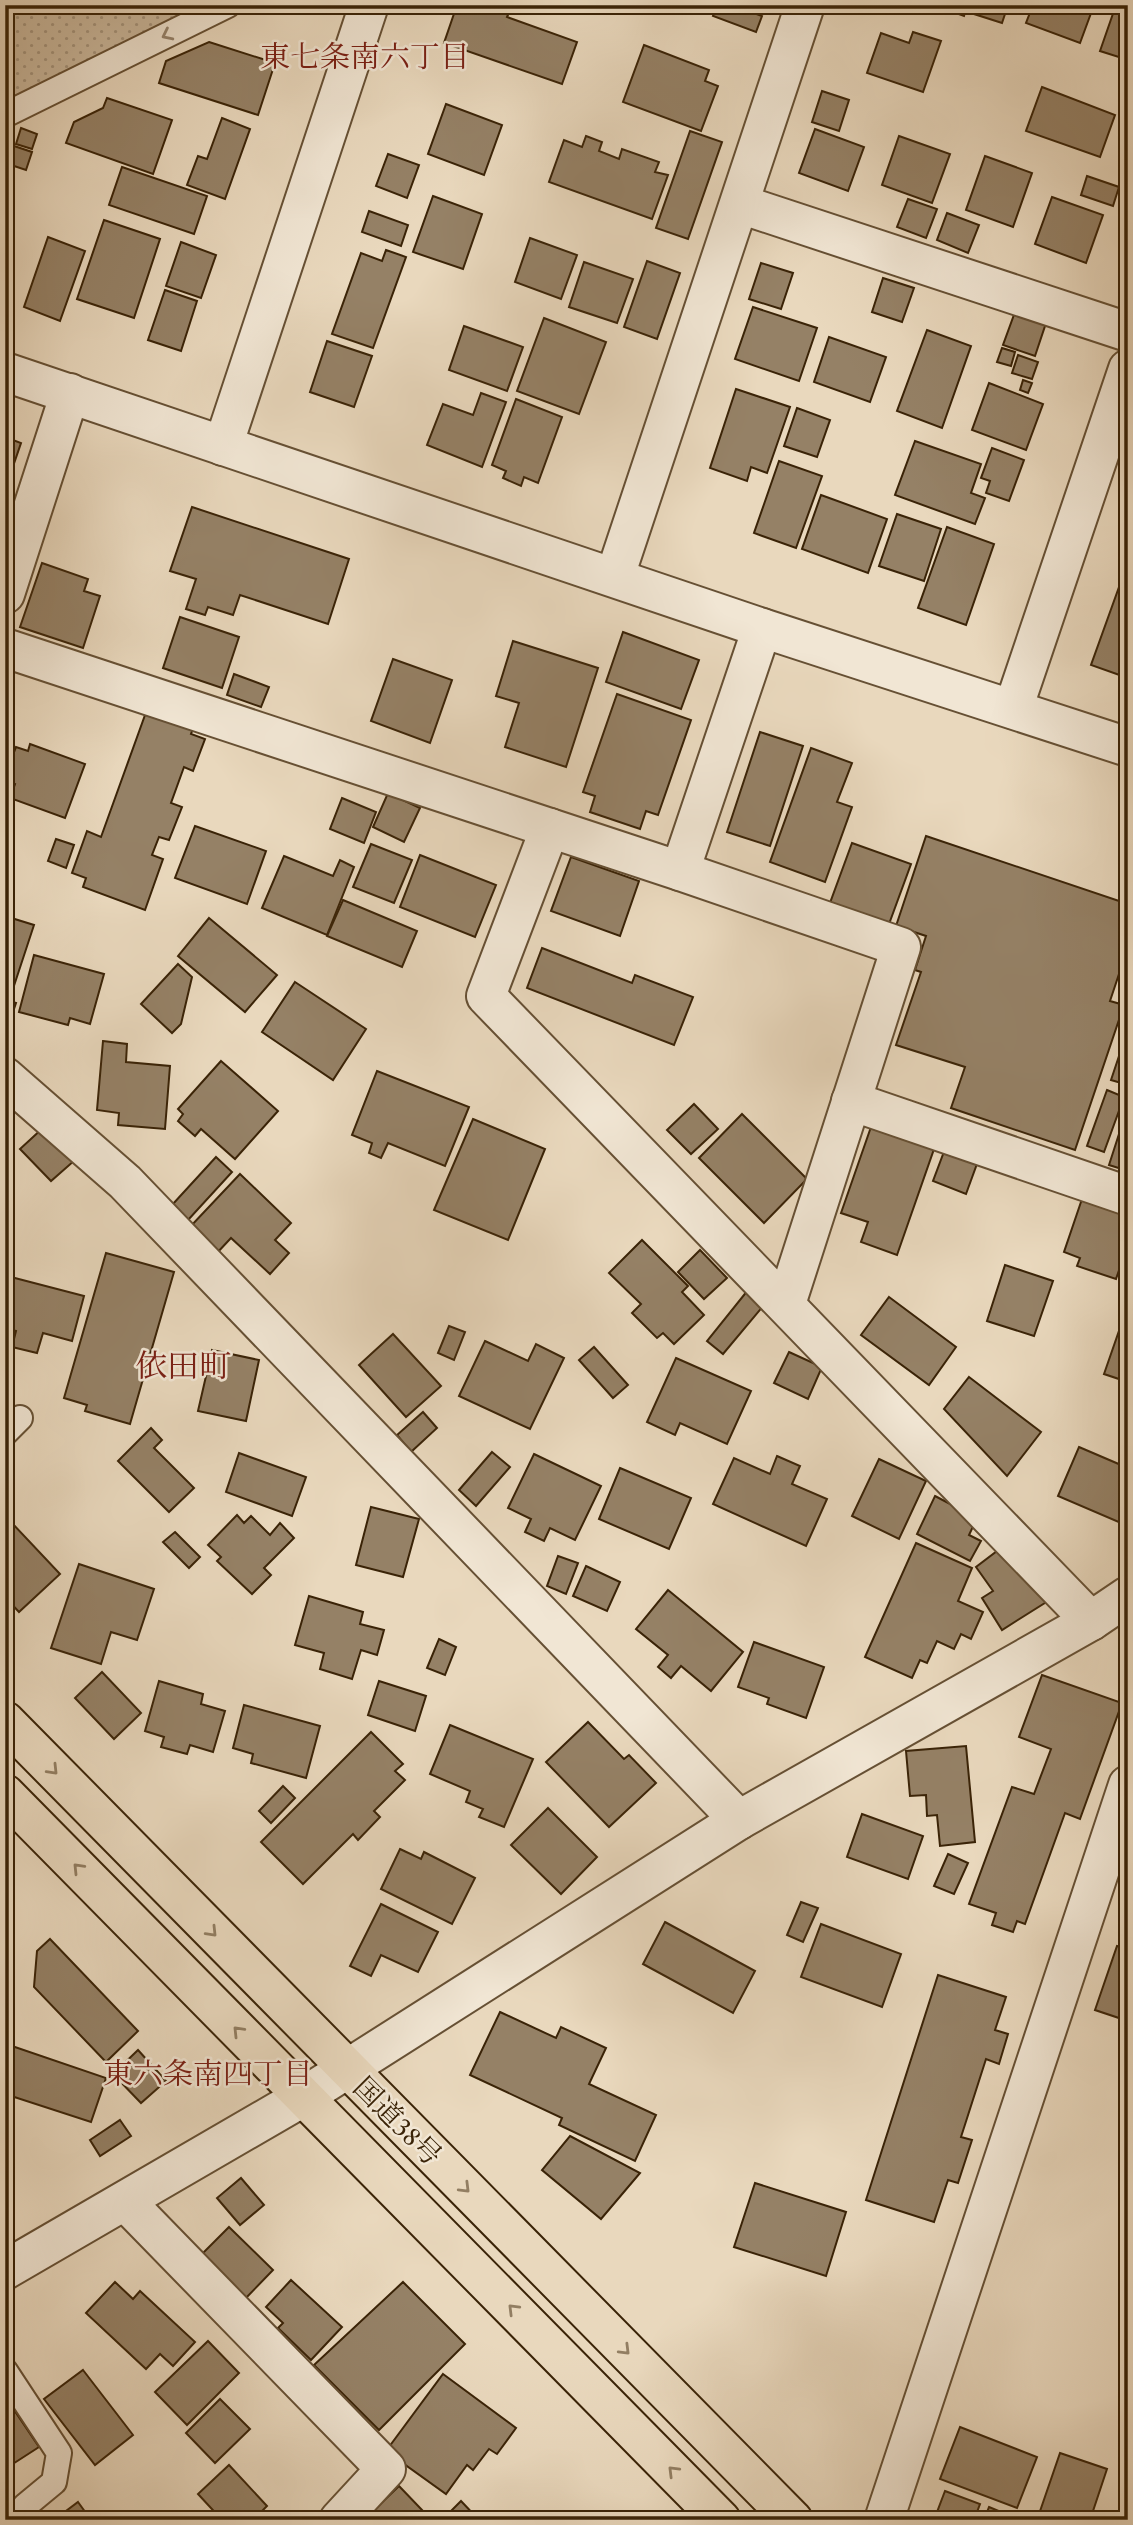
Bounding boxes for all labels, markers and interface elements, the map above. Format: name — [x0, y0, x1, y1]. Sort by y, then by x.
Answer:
one-way arrow — [162, 27, 174, 41]
district label: 東七条南六丁目 — [260, 37, 470, 76]
district label: 依田町 — [135, 1345, 231, 1387]
one-way arrow — [45, 1761, 58, 1774]
one-way arrow — [74, 1864, 87, 1877]
one-way arrow — [204, 1924, 217, 1937]
one-way arrow — [233, 2026, 246, 2039]
district label: 東六条南四丁目 — [103, 2054, 313, 2093]
street label: 国道38号 — [346, 2069, 450, 2173]
one-way arrow — [457, 2180, 470, 2193]
one-way arrow — [508, 2305, 521, 2318]
one-way arrow — [617, 2342, 630, 2355]
one-way arrow — [668, 2466, 681, 2479]

